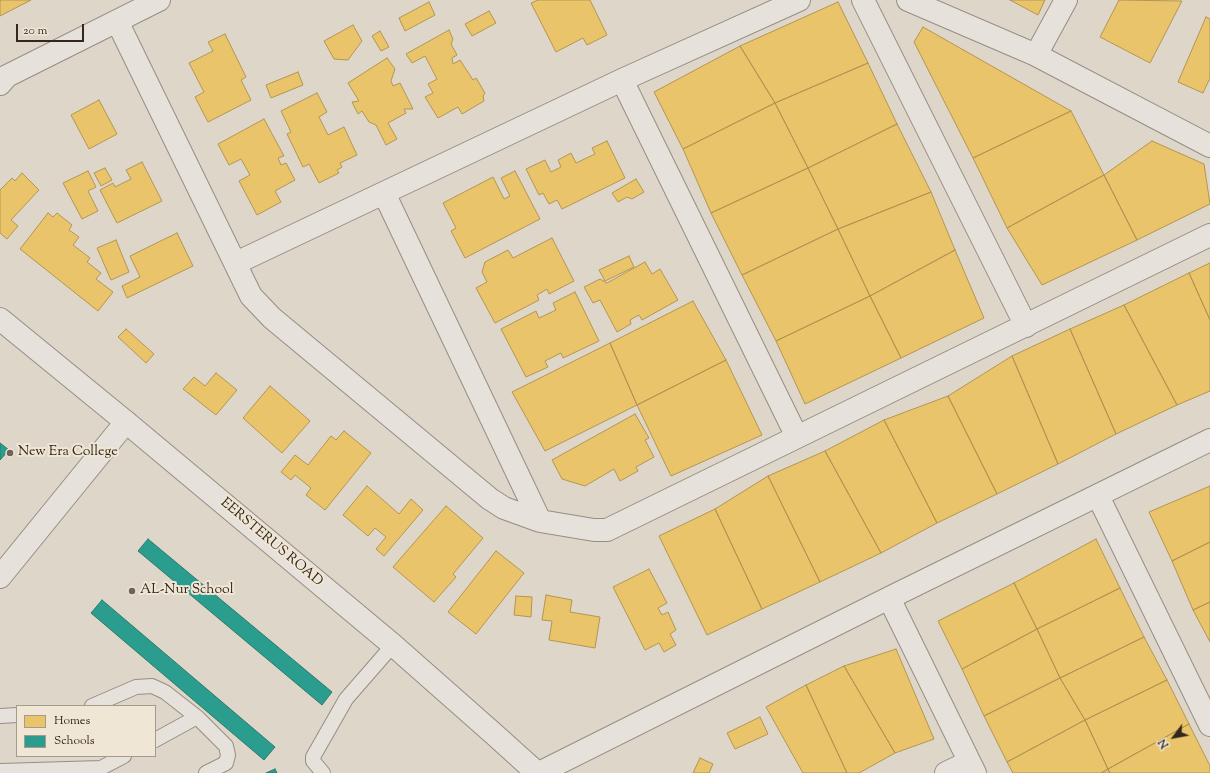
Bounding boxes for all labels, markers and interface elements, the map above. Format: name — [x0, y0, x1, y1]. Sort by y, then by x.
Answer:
scale bar — [18, 16, 86, 42]
text: 20 m — [23, 22, 47, 40]
place label: New Era College — [18, 445, 118, 461]
marker: New Era College — [5, 448, 15, 458]
street label: EERSTERUS ROAD — [216, 495, 326, 591]
place label: AL-Nur School — [140, 583, 234, 599]
marker: AL-Nur School — [127, 586, 137, 596]
legend — [16, 705, 156, 757]
text: Homes — [54, 712, 90, 730]
north arrow — [1154, 717, 1194, 757]
text: Schools — [54, 732, 95, 750]
text: N — [1155, 735, 1173, 751]

